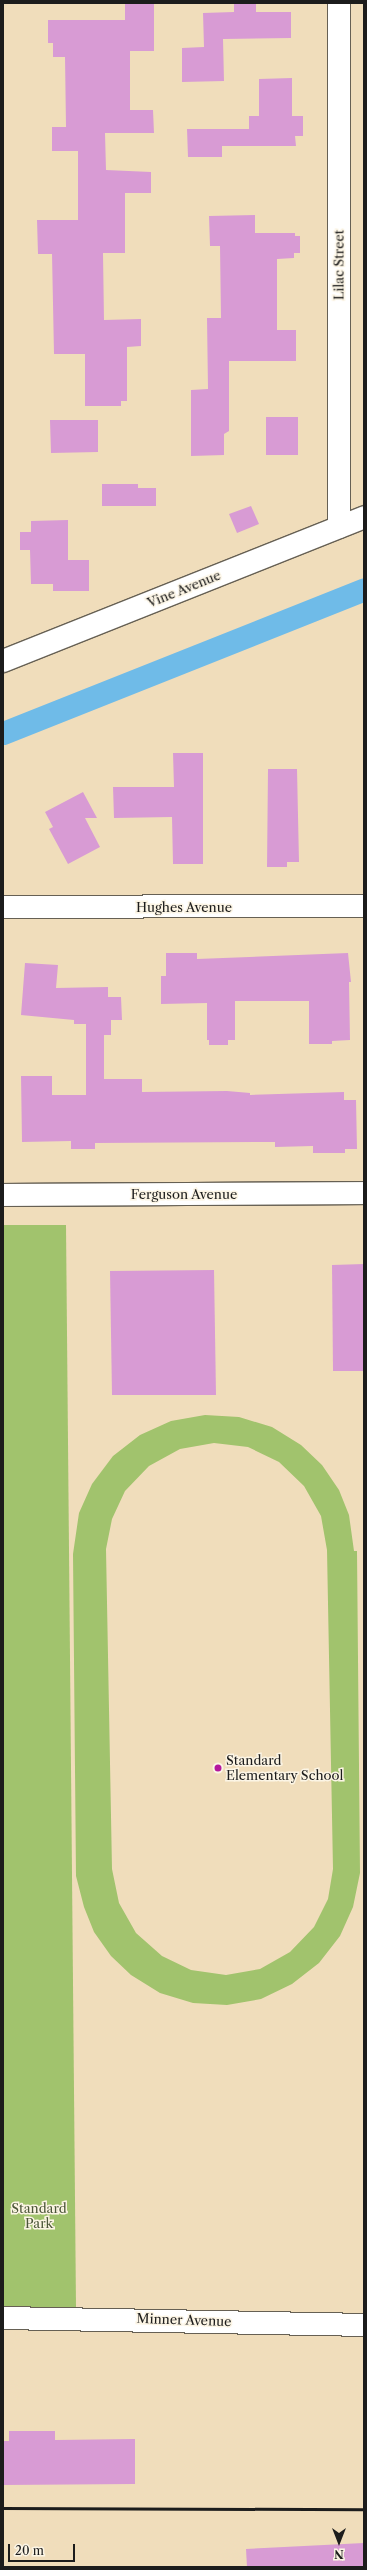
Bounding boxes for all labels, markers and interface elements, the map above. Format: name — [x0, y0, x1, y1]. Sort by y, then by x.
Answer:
street label: Lilac Street — [331, 230, 347, 300]
street label: Vine Avenue — [145, 567, 223, 611]
street label: Hughes Avenue — [136, 899, 232, 915]
street label: Ferguson Avenue — [131, 1186, 237, 1202]
place label: Standard Elementary School — [226, 1753, 344, 1784]
marker: Standard Elementary School — [213, 1763, 223, 1773]
park label: Standard Park — [11, 2201, 67, 2232]
street label: Minner Avenue — [136, 2311, 232, 2329]
north arrow — [319, 2522, 359, 2562]
scale bar — [10, 2536, 77, 2562]
text: 20 m — [15, 2543, 44, 2558]
text: N — [334, 2547, 344, 2561]

